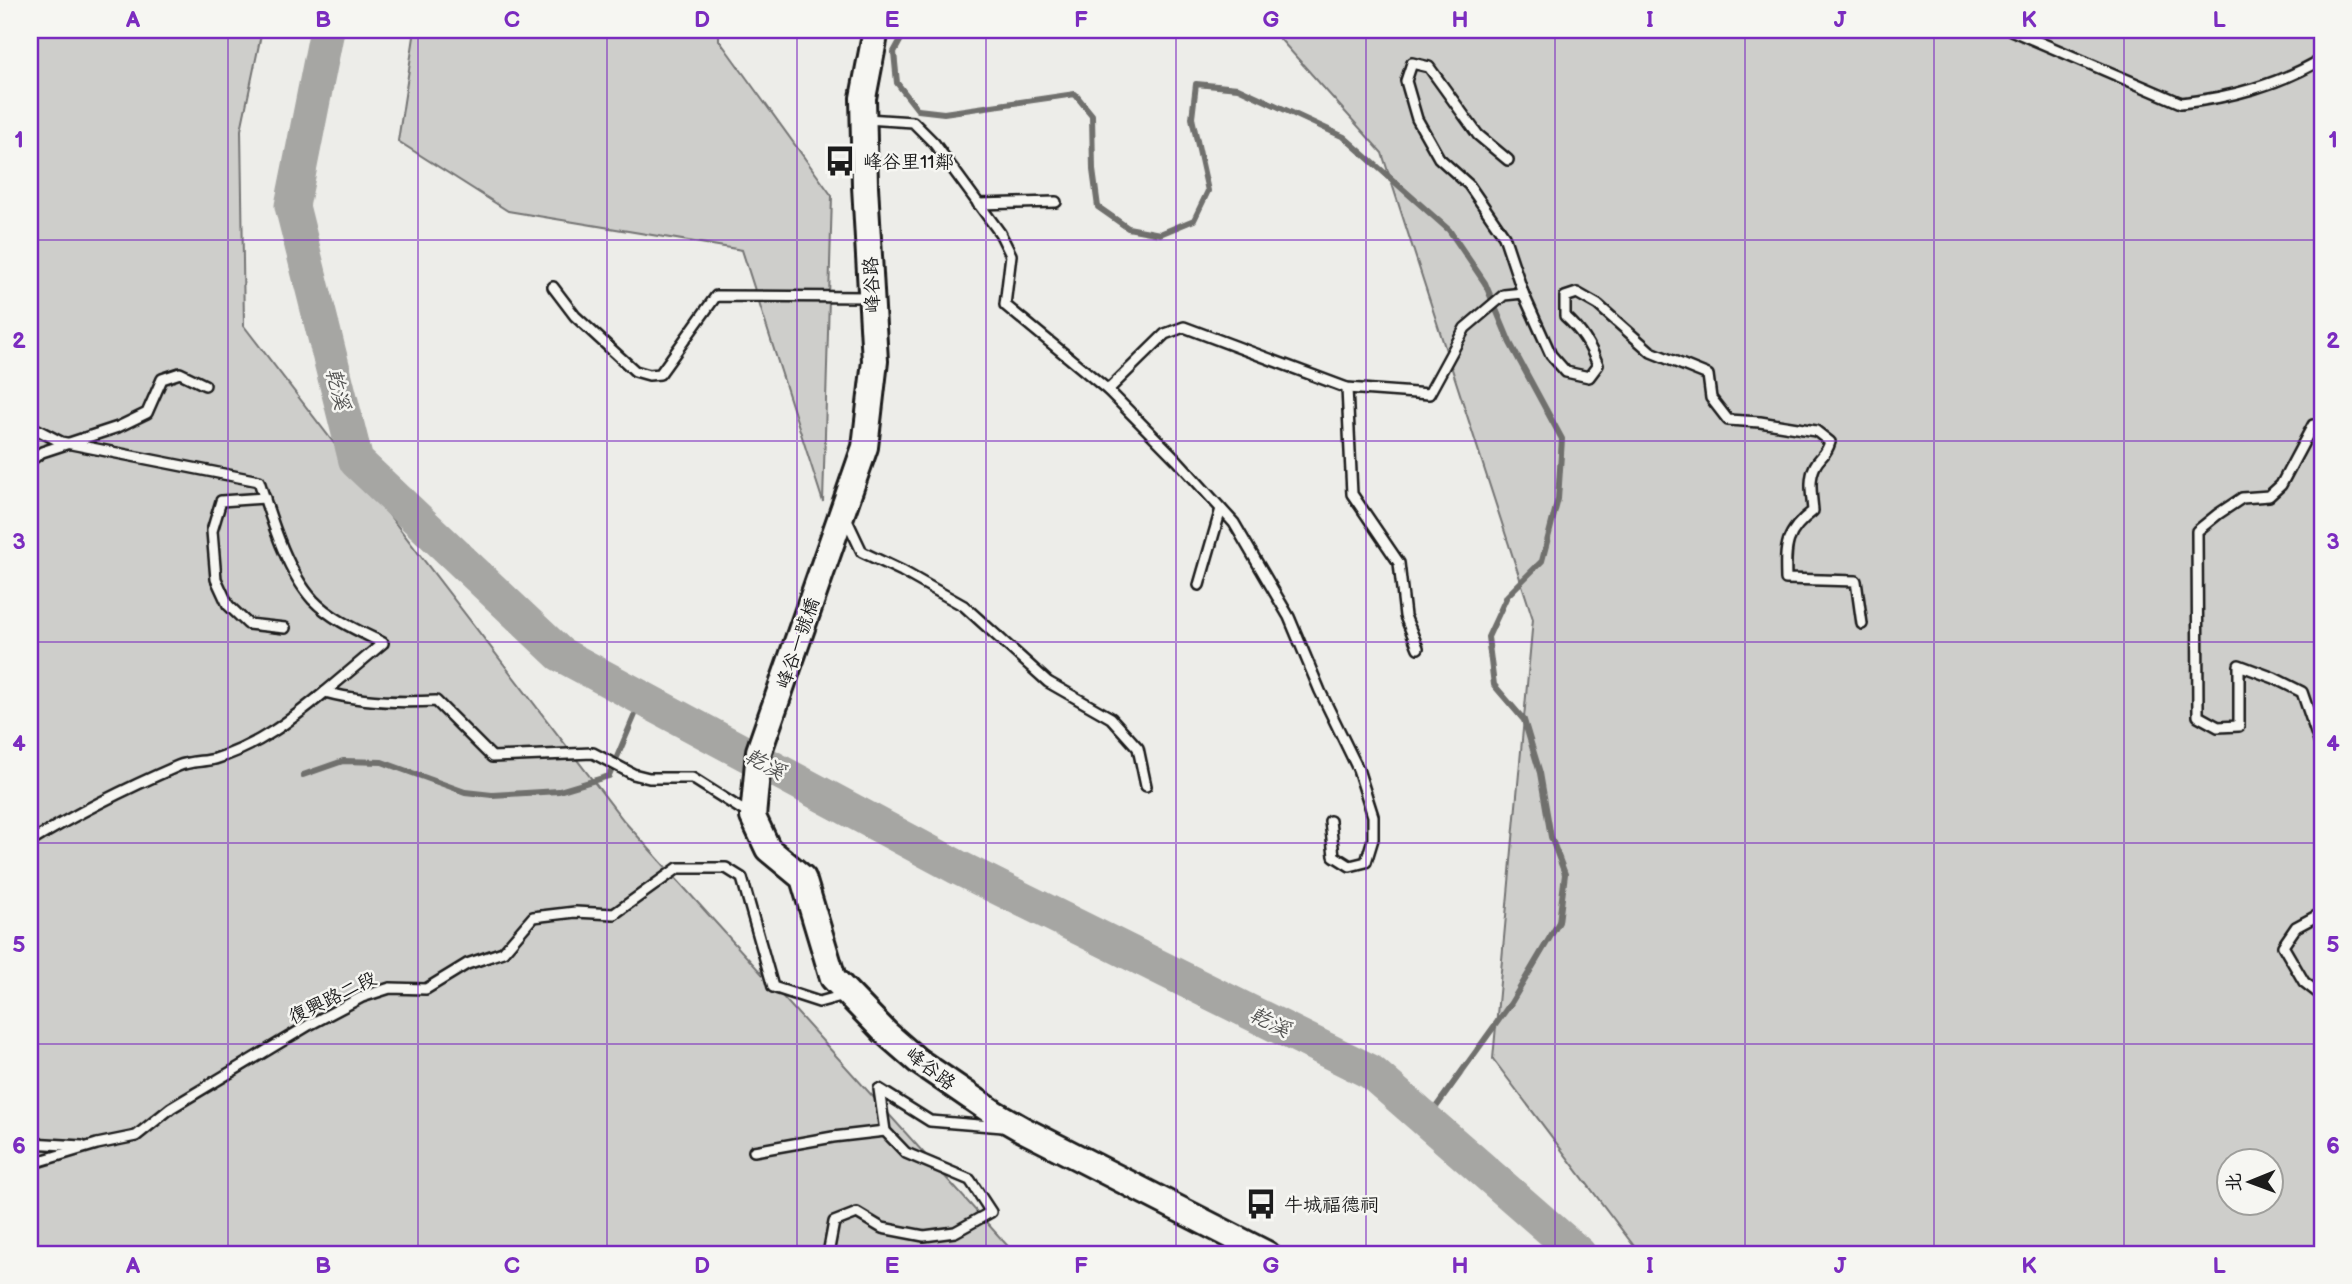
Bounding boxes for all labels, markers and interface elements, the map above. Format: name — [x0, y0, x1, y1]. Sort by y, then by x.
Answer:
text: A — [125, 6, 141, 34]
text: B — [315, 6, 331, 34]
text: C — [504, 6, 520, 34]
text: D — [694, 6, 710, 34]
text: E — [885, 6, 900, 34]
text: F — [1074, 6, 1088, 34]
text: G — [1263, 6, 1280, 34]
text: H — [1451, 6, 1469, 34]
text: I — [1646, 6, 1654, 34]
text: J — [1834, 6, 1847, 34]
text: K — [2021, 6, 2037, 34]
text: L — [2212, 6, 2226, 34]
text: 1 — [14, 126, 24, 154]
text: 1 — [2328, 126, 2338, 154]
bus stop icon: 峰谷里11鄰 — [823, 144, 857, 178]
place label: 峰谷里11鄰 — [863, 151, 954, 174]
street label: 峰谷路 — [860, 256, 885, 314]
text: 2 — [12, 327, 26, 355]
text: 2 — [2326, 327, 2340, 355]
water label: 乾溪 — [320, 366, 355, 413]
text: 3 — [12, 528, 26, 556]
text: 3 — [2326, 528, 2340, 556]
street label: 峰谷一號橋 — [772, 595, 825, 692]
text: 4 — [12, 730, 26, 758]
text: 4 — [2326, 730, 2340, 758]
water label: 乾溪 — [740, 744, 790, 786]
text: 5 — [12, 931, 26, 959]
text: 5 — [2326, 931, 2340, 959]
street label: 復興路二段 — [285, 967, 380, 1030]
water label: 乾溪 — [1245, 1002, 1295, 1043]
street label: 峰谷路 — [900, 1043, 960, 1096]
text: 6 — [12, 1132, 26, 1160]
text: 6 — [2326, 1132, 2340, 1160]
north arrow — [2216, 1148, 2286, 1218]
text: 北 — [2223, 1173, 2246, 1192]
bus stop icon: 牛城福德祠 — [1244, 1187, 1278, 1221]
place label: 牛城福德祠 — [1284, 1194, 1379, 1217]
text: A — [125, 1252, 141, 1280]
text: B — [315, 1252, 331, 1280]
text: C — [504, 1252, 520, 1280]
text: D — [694, 1252, 710, 1280]
text: E — [885, 1252, 900, 1280]
text: F — [1074, 1252, 1088, 1280]
text: G — [1263, 1252, 1280, 1280]
text: H — [1451, 1252, 1469, 1280]
text: I — [1646, 1252, 1654, 1280]
text: J — [1834, 1252, 1847, 1280]
text: K — [2021, 1252, 2037, 1280]
text: L — [2212, 1252, 2226, 1280]

